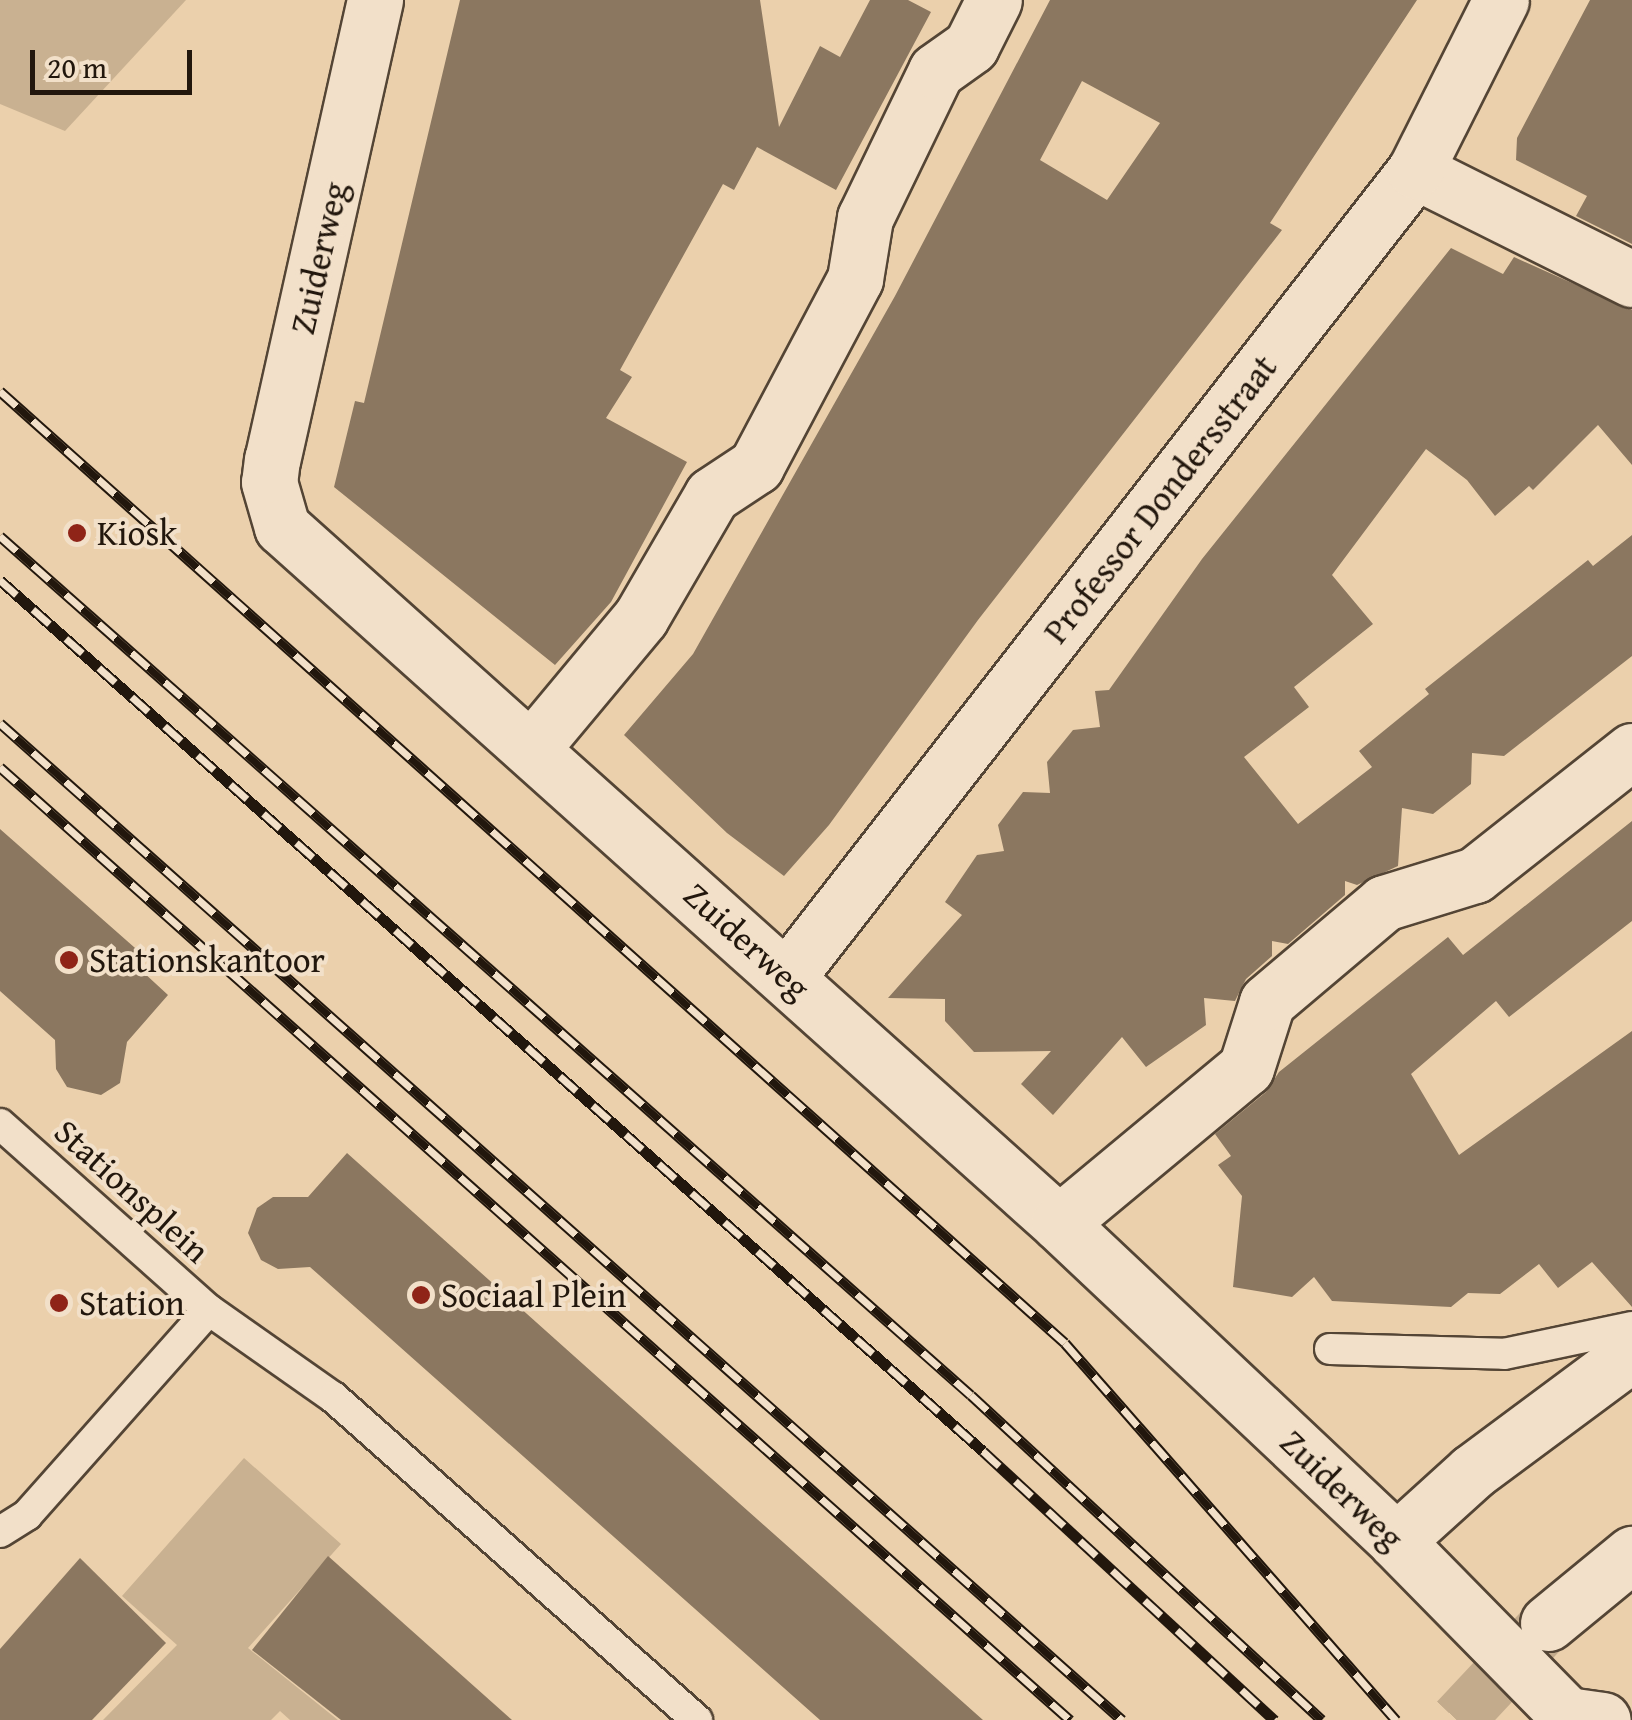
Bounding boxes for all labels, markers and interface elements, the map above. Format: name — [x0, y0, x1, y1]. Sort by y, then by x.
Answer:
scale bar — [35, 30, 198, 92]
text: 20 m — [47, 45, 107, 89]
street label: Zuiderweg — [281, 178, 357, 338]
street label: Professor Dondersstraat — [1034, 347, 1286, 651]
place label: Kiosk — [97, 512, 177, 554]
marker: Kiosk — [66, 522, 88, 544]
street label: Zuiderweg — [675, 874, 819, 1008]
place label: Stationskantoor — [89, 939, 325, 981]
marker: Stationskantoor — [58, 949, 80, 971]
street label: Stationsplein — [46, 1110, 218, 1272]
place label: Sociaal Plein — [441, 1274, 626, 1316]
place label: Station — [79, 1282, 185, 1324]
marker: Sociaal Plein — [410, 1284, 432, 1306]
marker: Station — [48, 1292, 70, 1314]
street label: Zuiderweg — [1272, 1421, 1412, 1559]

